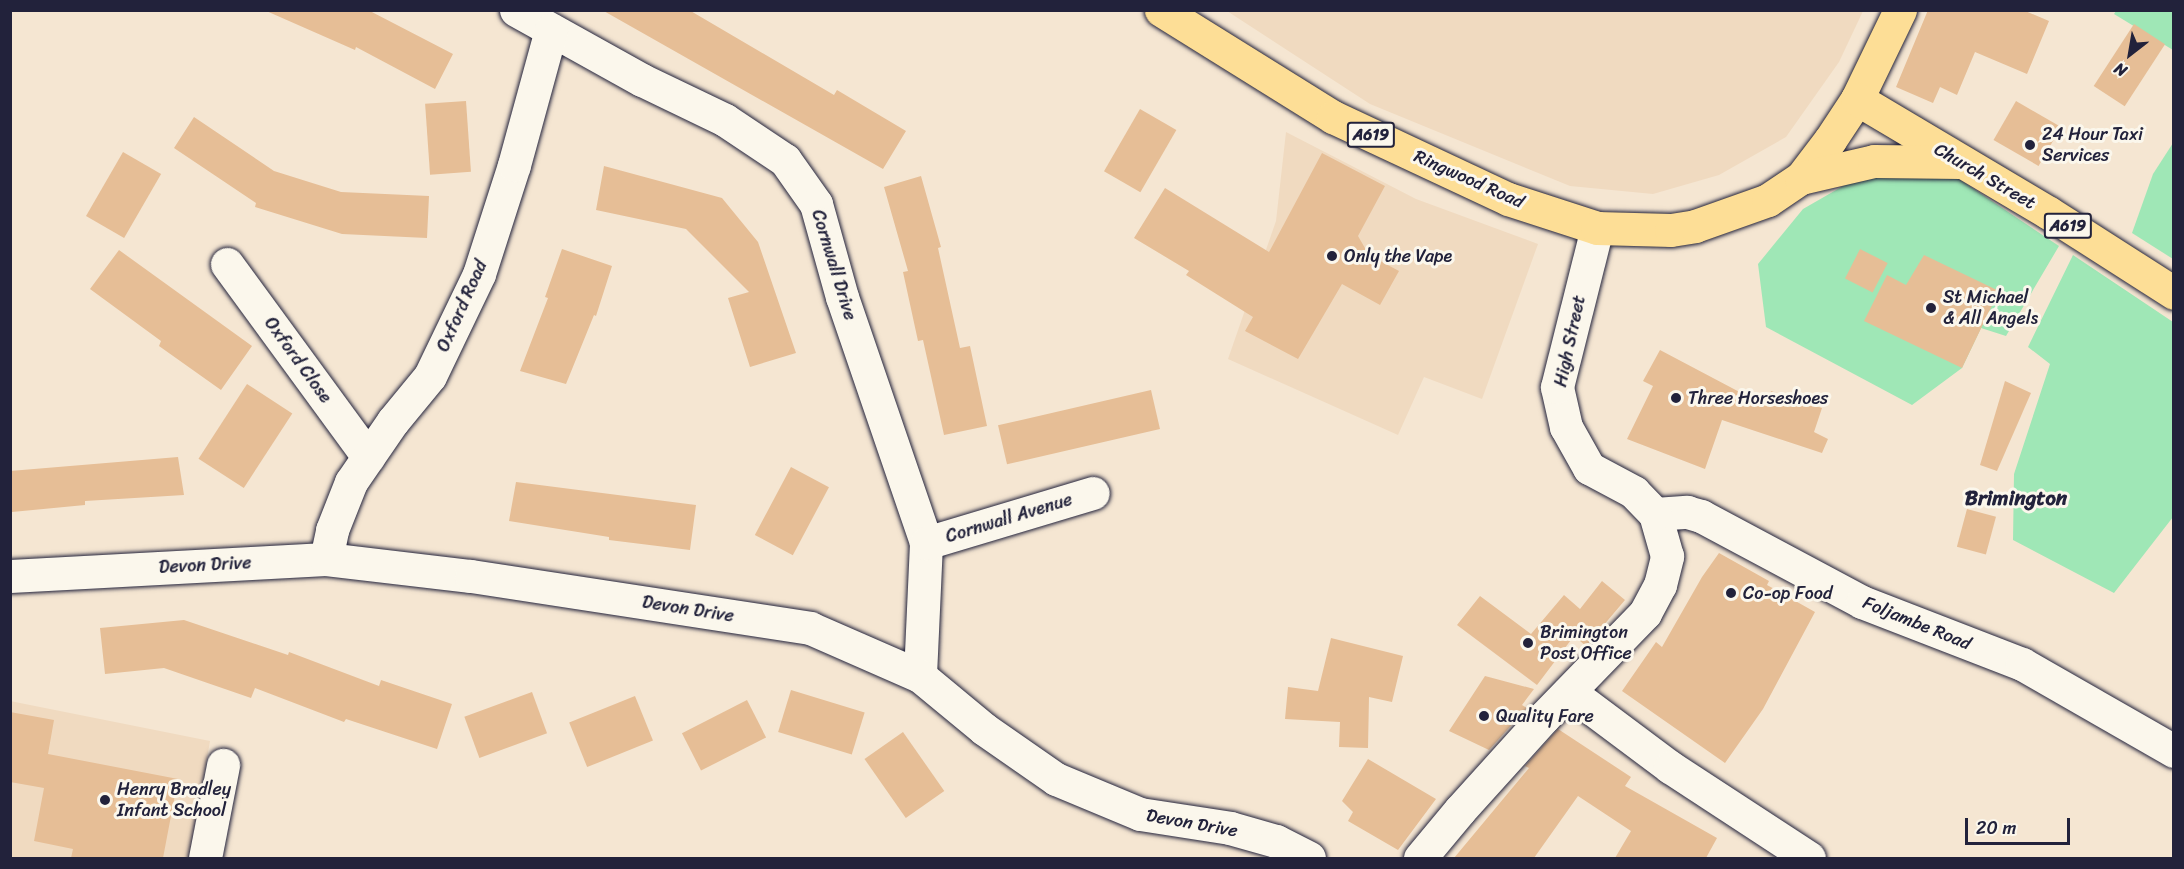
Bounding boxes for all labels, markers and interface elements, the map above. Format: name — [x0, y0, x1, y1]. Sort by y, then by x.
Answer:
north arrow — [2100, 24, 2160, 84]
text: N — [2108, 55, 2133, 85]
road number: A619 — [1346, 122, 1396, 148]
place label: 24 Hour Taxi Services — [2042, 124, 2144, 166]
street label: Church Street — [1931, 138, 2039, 214]
marker: 24 Hour Taxi Services — [2023, 138, 2037, 152]
street label: Ringwood Road — [1411, 145, 1527, 213]
street label: Cornwall Drive — [807, 207, 861, 323]
road number: A619 — [2042, 213, 2094, 239]
place label: Only the Vape — [1344, 245, 1453, 267]
marker: Only the Vape — [1325, 249, 1339, 263]
street label: Oxford Road — [432, 257, 492, 355]
place label: St Michael & All Angels — [1943, 287, 2039, 330]
street label: High Street — [1550, 293, 1590, 389]
marker: St Michael & All Angels — [1924, 301, 1938, 315]
street label: Oxford Close — [259, 312, 337, 408]
place label: Three Horseshoes — [1688, 387, 1828, 409]
marker: Three Horseshoes — [1669, 391, 1683, 405]
district label: Brimington — [1965, 485, 2067, 511]
street label: Cornwall Avenue — [943, 488, 1075, 548]
street label: Devon Drive — [158, 552, 252, 578]
place label: Co-op Food — [1743, 582, 1833, 604]
marker: Co-op Food — [1724, 586, 1738, 600]
street label: Devon Drive — [641, 591, 735, 627]
street label: Foljambe Road — [1860, 592, 1974, 654]
place label: Brimington Post Office — [1540, 622, 1632, 664]
marker: Brimington Post Office — [1521, 636, 1535, 650]
place label: Quality Fare — [1496, 705, 1594, 727]
marker: Quality Fare — [1477, 709, 1491, 723]
place label: Henry Bradley Infant School — [117, 779, 231, 822]
marker: Henry Bradley Infant School — [98, 793, 112, 807]
street label: Devon Drive — [1145, 804, 1239, 842]
scale bar — [1968, 806, 2073, 844]
text: 20 m — [1976, 812, 2016, 844]

